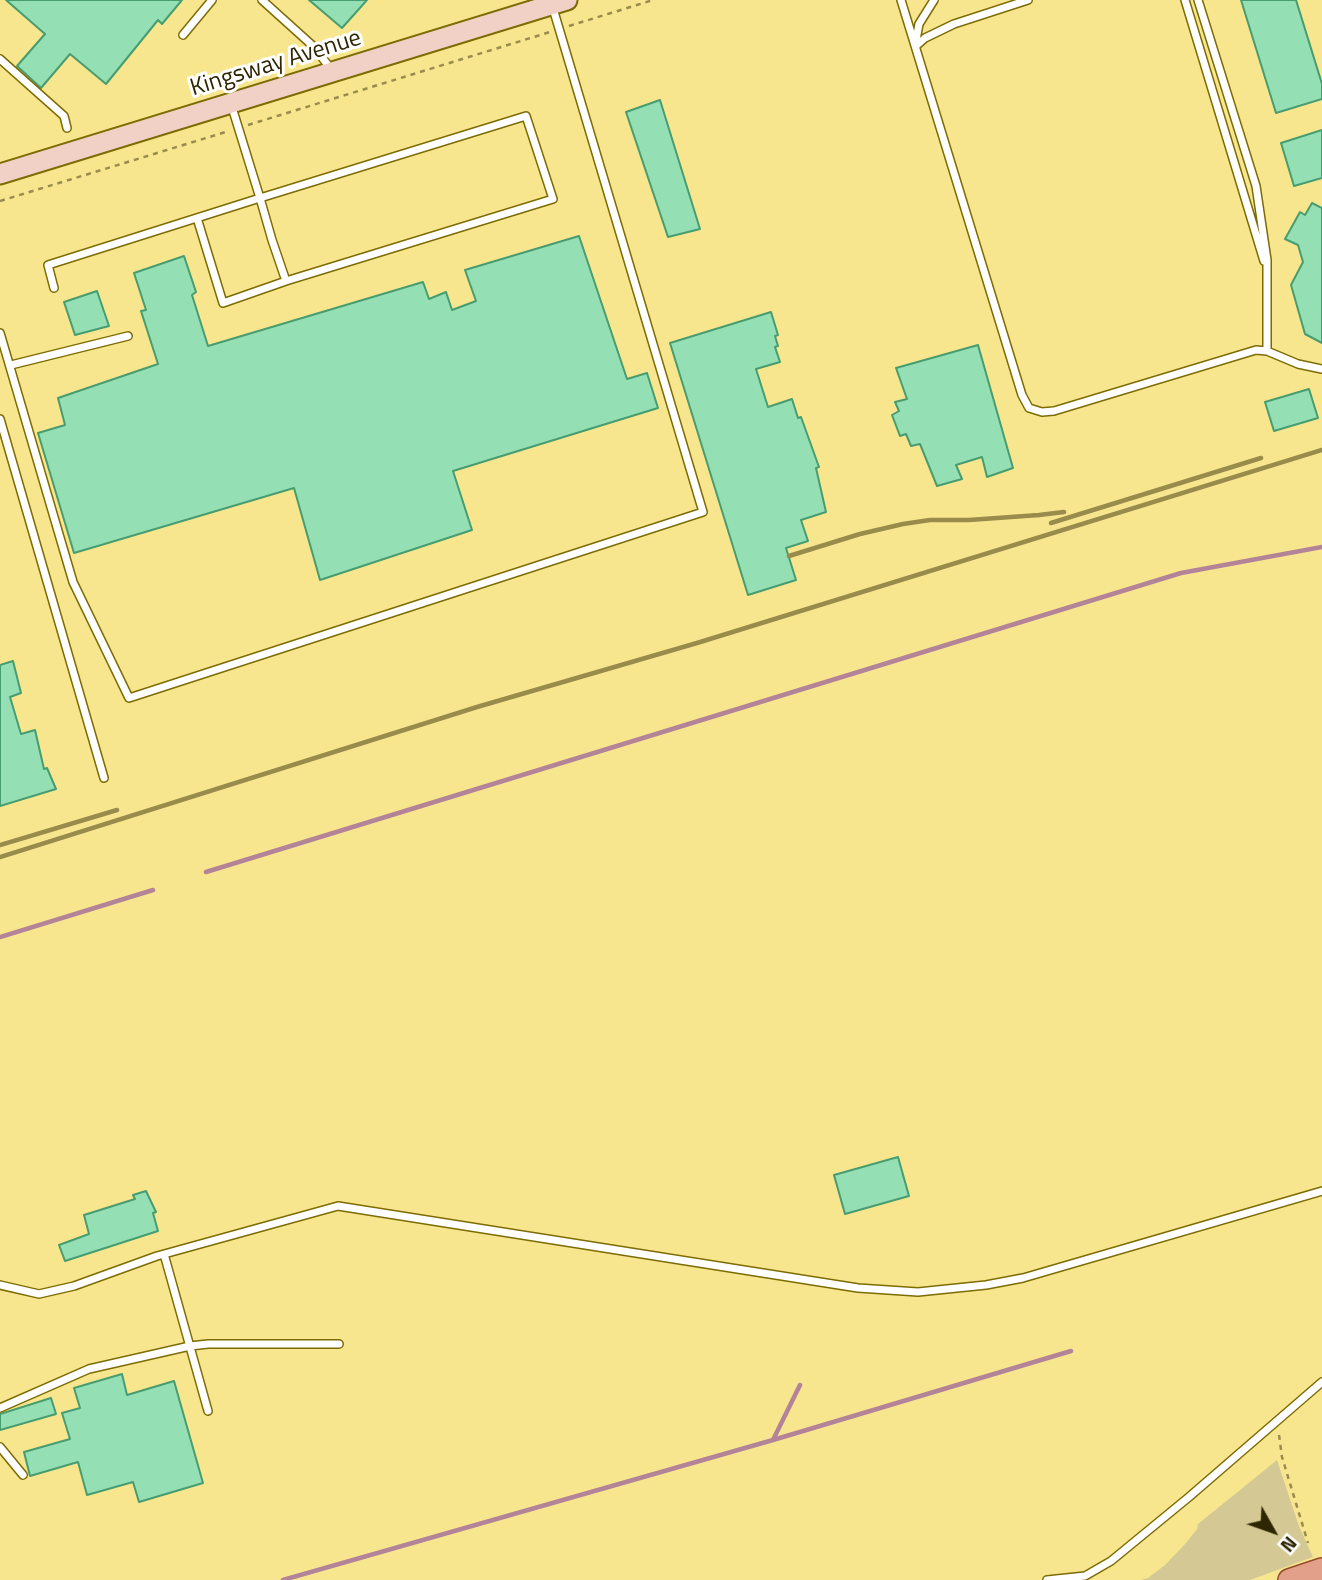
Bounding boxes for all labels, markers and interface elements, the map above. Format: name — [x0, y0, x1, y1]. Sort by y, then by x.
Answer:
street label: Kingsway Avenue — [187, 24, 365, 104]
north arrow — [1238, 1496, 1308, 1566]
text: N — [1274, 1530, 1305, 1559]

